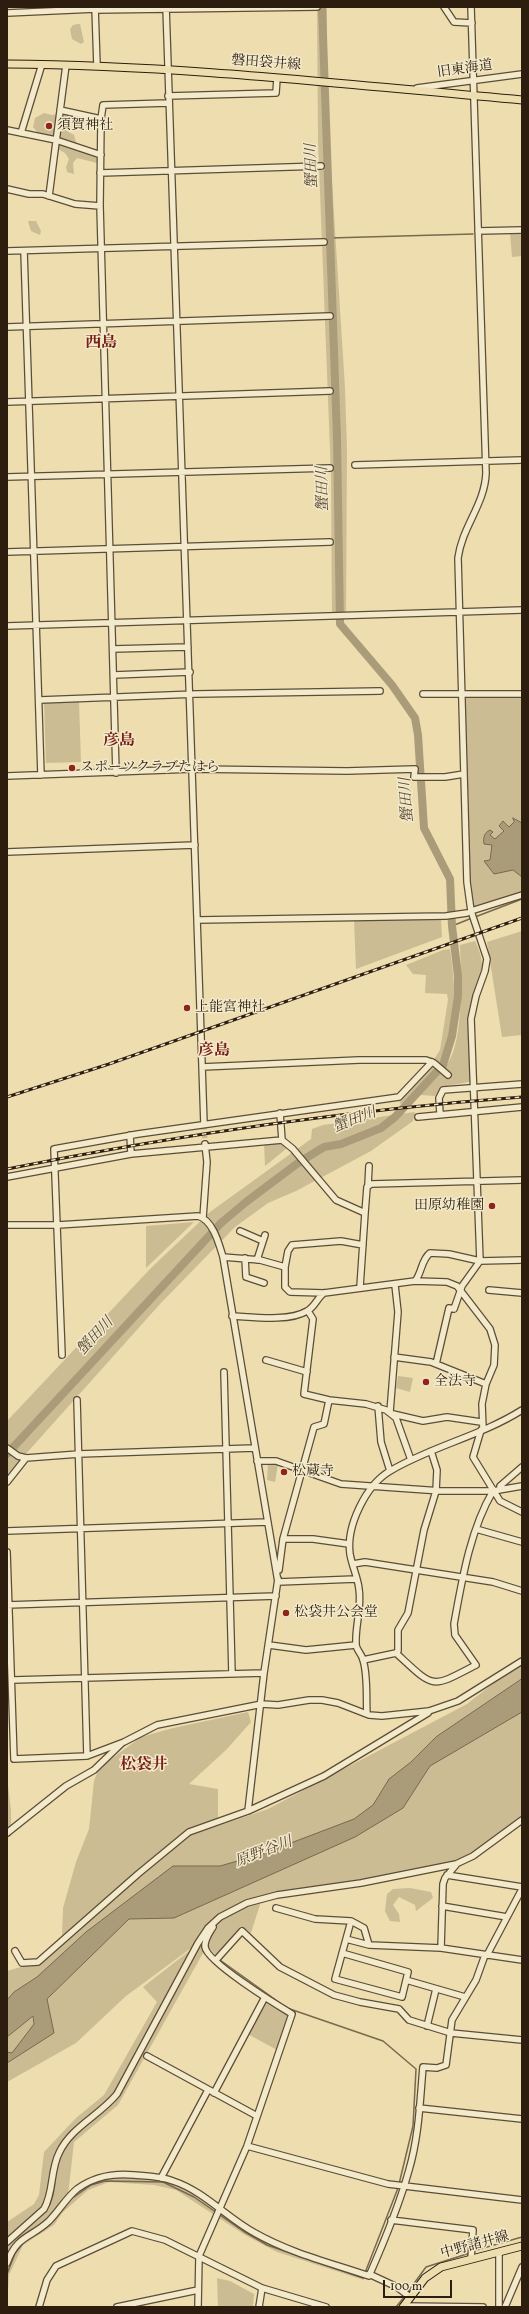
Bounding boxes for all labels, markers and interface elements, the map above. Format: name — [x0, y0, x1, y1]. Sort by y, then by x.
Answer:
street label: 磐田袋井線 — [230, 53, 302, 75]
street label: 旧東海道 — [436, 58, 494, 82]
place label: 須賀神社 — [57, 118, 113, 134]
marker: 須賀神社 — [44, 121, 54, 131]
water label: 蟹田川 — [303, 143, 323, 189]
district label: 西島 — [85, 334, 117, 354]
water label: 蟹田川 — [315, 466, 333, 512]
district label: 彦島 — [103, 732, 135, 752]
place label: スポーツクラブたはら — [80, 760, 220, 776]
marker: スポーツクラブたはら — [67, 763, 77, 773]
water label: 蟹田川 — [397, 777, 419, 823]
place label: 上能宮神社 — [195, 1000, 265, 1016]
marker: 上能宮神社 — [182, 1003, 192, 1013]
district label: 彦島 — [198, 1042, 230, 1062]
water label: 蟹田川 — [331, 1105, 379, 1137]
place label: 田原幼稚園 — [414, 1198, 484, 1214]
marker: 田原幼稚園 — [487, 1201, 497, 1211]
water label: 蟹田川 — [74, 1314, 118, 1360]
place label: 全法寺 — [434, 1374, 476, 1390]
marker: 全法寺 — [421, 1377, 431, 1387]
place label: 松蔵寺 — [292, 1464, 334, 1480]
marker: 松蔵寺 — [279, 1467, 289, 1477]
place label: 松袋井公会堂 — [294, 1605, 378, 1621]
marker: 松袋井公会堂 — [281, 1608, 291, 1618]
district label: 松袋井 — [120, 1756, 168, 1776]
water label: 原野谷川 — [233, 1834, 295, 1872]
street label: 中野諸井線 — [439, 2229, 511, 2263]
scale bar — [385, 2272, 454, 2298]
text: 100 m — [390, 2279, 422, 2295]

